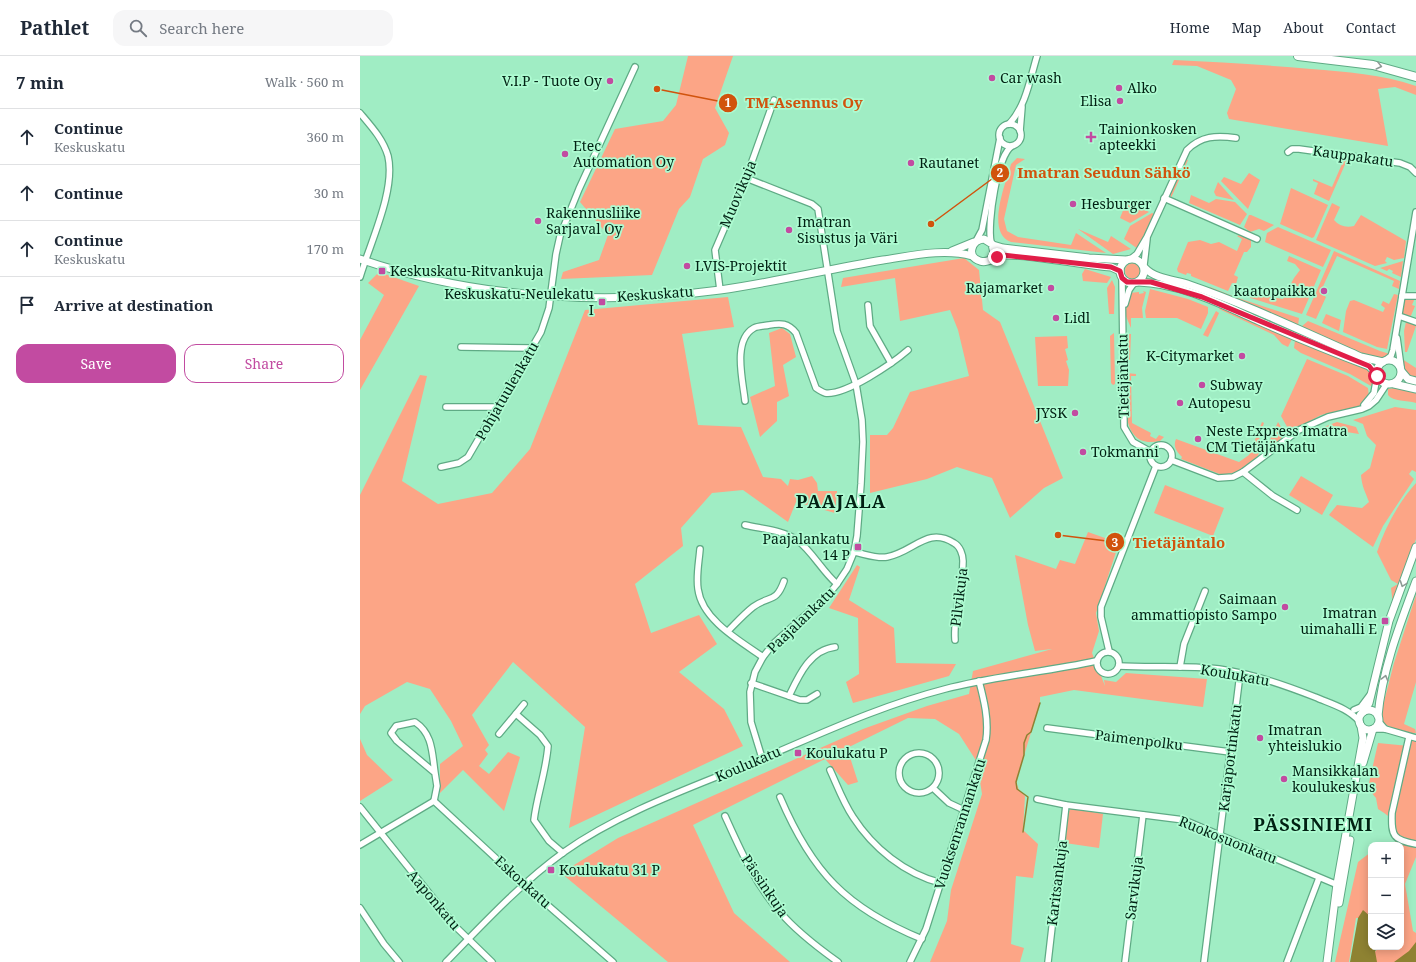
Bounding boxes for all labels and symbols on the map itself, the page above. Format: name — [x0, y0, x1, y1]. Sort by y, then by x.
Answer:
one-way arrow — [1375, 62, 1382, 70]
place label: Car wash — [1000, 68, 1062, 87]
place label: V.I.P - Tuote Oy — [502, 71, 602, 90]
marker: Car wash — [987, 73, 997, 83]
marker: V.I.P - Tuote Oy — [605, 76, 615, 86]
place label: Alko — [1127, 78, 1157, 97]
marker: Alko — [1114, 83, 1124, 93]
callout: TM-Asennus Oy — [718, 90, 871, 117]
place label: Elisa — [1080, 91, 1112, 110]
text: TM-Asennus Oy — [745, 92, 863, 112]
text: 1 — [725, 94, 732, 111]
marker: Elisa — [1115, 96, 1125, 106]
place label: Tainionkosken apteekki — [1099, 119, 1197, 154]
marker: Tainionkosken apteekki — [1086, 132, 1096, 142]
place label: Etec Automation Oy — [573, 136, 674, 171]
street label: Kauppakatu — [1311, 140, 1395, 171]
marker: Etec Automation Oy — [560, 149, 570, 159]
place label: Rautanet — [919, 153, 979, 172]
street label: Muovikuja — [715, 157, 760, 231]
marker: Rautanet — [906, 158, 916, 168]
callout: Imatran Seudun Sähkö — [990, 160, 1199, 187]
text: Imatran Seudun Sähkö — [1017, 162, 1191, 182]
text: 2 — [997, 164, 1004, 181]
place label: Hesburger — [1081, 194, 1152, 213]
marker: Hesburger — [1068, 199, 1078, 209]
place label: Rakennusliike Sarjaval Oy — [546, 203, 640, 238]
place label: Imatran Sisustus ja Väri — [797, 212, 898, 247]
marker: Rakennusliike Sarjaval Oy — [533, 216, 543, 226]
marker: Imatran Sisustus ja Väri — [784, 225, 794, 235]
route end — [988, 248, 1006, 266]
place label: LVIS-Projektit — [695, 256, 787, 275]
place label: Keskuskatu-Ritvankuja — [390, 261, 544, 280]
marker: LVIS-Projektit — [682, 261, 692, 271]
marker: Keskuskatu-Ritvankuja — [377, 266, 387, 276]
place label: Rajamarket — [966, 278, 1043, 297]
street label: Keskuskatu — [616, 281, 694, 306]
place label: kaatopaikka — [1234, 281, 1316, 300]
marker: Rajamarket — [1046, 283, 1056, 293]
place label: Keskuskatu-Neulekatu I — [444, 284, 594, 319]
marker: kaatopaikka — [1319, 286, 1329, 296]
marker: Keskuskatu-Neulekatu I — [597, 297, 607, 307]
place label: Lidl — [1064, 308, 1091, 327]
marker: Lidl — [1051, 313, 1061, 323]
street label: Tietäjänkatu — [1112, 334, 1133, 418]
street label: Pohjatuulenkatu — [471, 338, 543, 444]
place label: K-Citymarket — [1146, 346, 1234, 365]
marker: K-Citymarket — [1237, 351, 1247, 361]
route start — [1368, 367, 1386, 385]
place label: Subway — [1210, 375, 1263, 394]
marker: Subway — [1197, 380, 1207, 390]
place label: Autopesu — [1188, 393, 1251, 412]
marker: Autopesu — [1175, 398, 1185, 408]
place label: JYSK — [1035, 403, 1067, 422]
marker: JYSK — [1070, 408, 1080, 418]
place label: Neste Express Imatra CM Tietäjänkatu — [1206, 421, 1348, 456]
marker: Neste Express Imatra CM Tietäjänkatu — [1193, 434, 1203, 444]
place label: Tokmanni — [1091, 442, 1159, 461]
marker: Tokmanni — [1078, 447, 1088, 457]
district label: PAAJALA — [796, 489, 886, 513]
place label: Paajalankatu 14 P — [763, 529, 850, 564]
callout: Tietäjäntalo — [1105, 529, 1233, 556]
text: Tietäjäntalo — [1133, 532, 1225, 552]
text: 3 — [1112, 534, 1119, 551]
marker: Paajalankatu 14 P — [853, 542, 863, 552]
street label: Pilvikuja — [945, 566, 972, 627]
one-way arrow — [1399, 580, 1407, 587]
street label: Paajalankatu — [763, 582, 839, 657]
place label: Saimaan ammattiopisto Sampo — [1131, 589, 1277, 624]
marker: Saimaan ammattiopisto Sampo — [1280, 602, 1290, 612]
place label: Imatran uimahalli E — [1300, 603, 1377, 638]
marker: Imatran uimahalli E — [1380, 616, 1390, 626]
street label: Koulukatu — [1199, 659, 1271, 690]
one-way arrow — [1380, 675, 1389, 682]
street label: Karjaportinkatu — [1213, 703, 1246, 813]
place label: Imatran yhteislukio — [1268, 720, 1342, 755]
street label: Paimenpolku — [1094, 725, 1184, 754]
marker: Imatran yhteislukio — [1255, 733, 1265, 743]
street label: Koulukatu — [712, 741, 784, 786]
place label: Koulukatu P — [806, 743, 888, 762]
marker: Koulukatu P — [793, 748, 803, 758]
street label: Vuoksenrannankatu — [929, 756, 990, 892]
place label: Mansikkalan koulukeskus — [1292, 761, 1378, 796]
marker: Mansikkalan koulukeskus — [1279, 774, 1289, 784]
street label: Ruokosuonkatu — [1176, 811, 1280, 868]
district label: PÄSSINIEMI — [1253, 812, 1373, 836]
street label: Karitsankuja — [1042, 839, 1071, 927]
street label: Eskonkatu — [491, 851, 556, 912]
street label: Pässinkuja — [738, 851, 793, 921]
street label: Sarvikuja — [1120, 855, 1147, 921]
place label: Koulukatu 31 P — [559, 860, 660, 879]
street label: Aaponkatu — [404, 865, 465, 934]
marker: Koulukatu 31 P — [546, 865, 556, 875]

